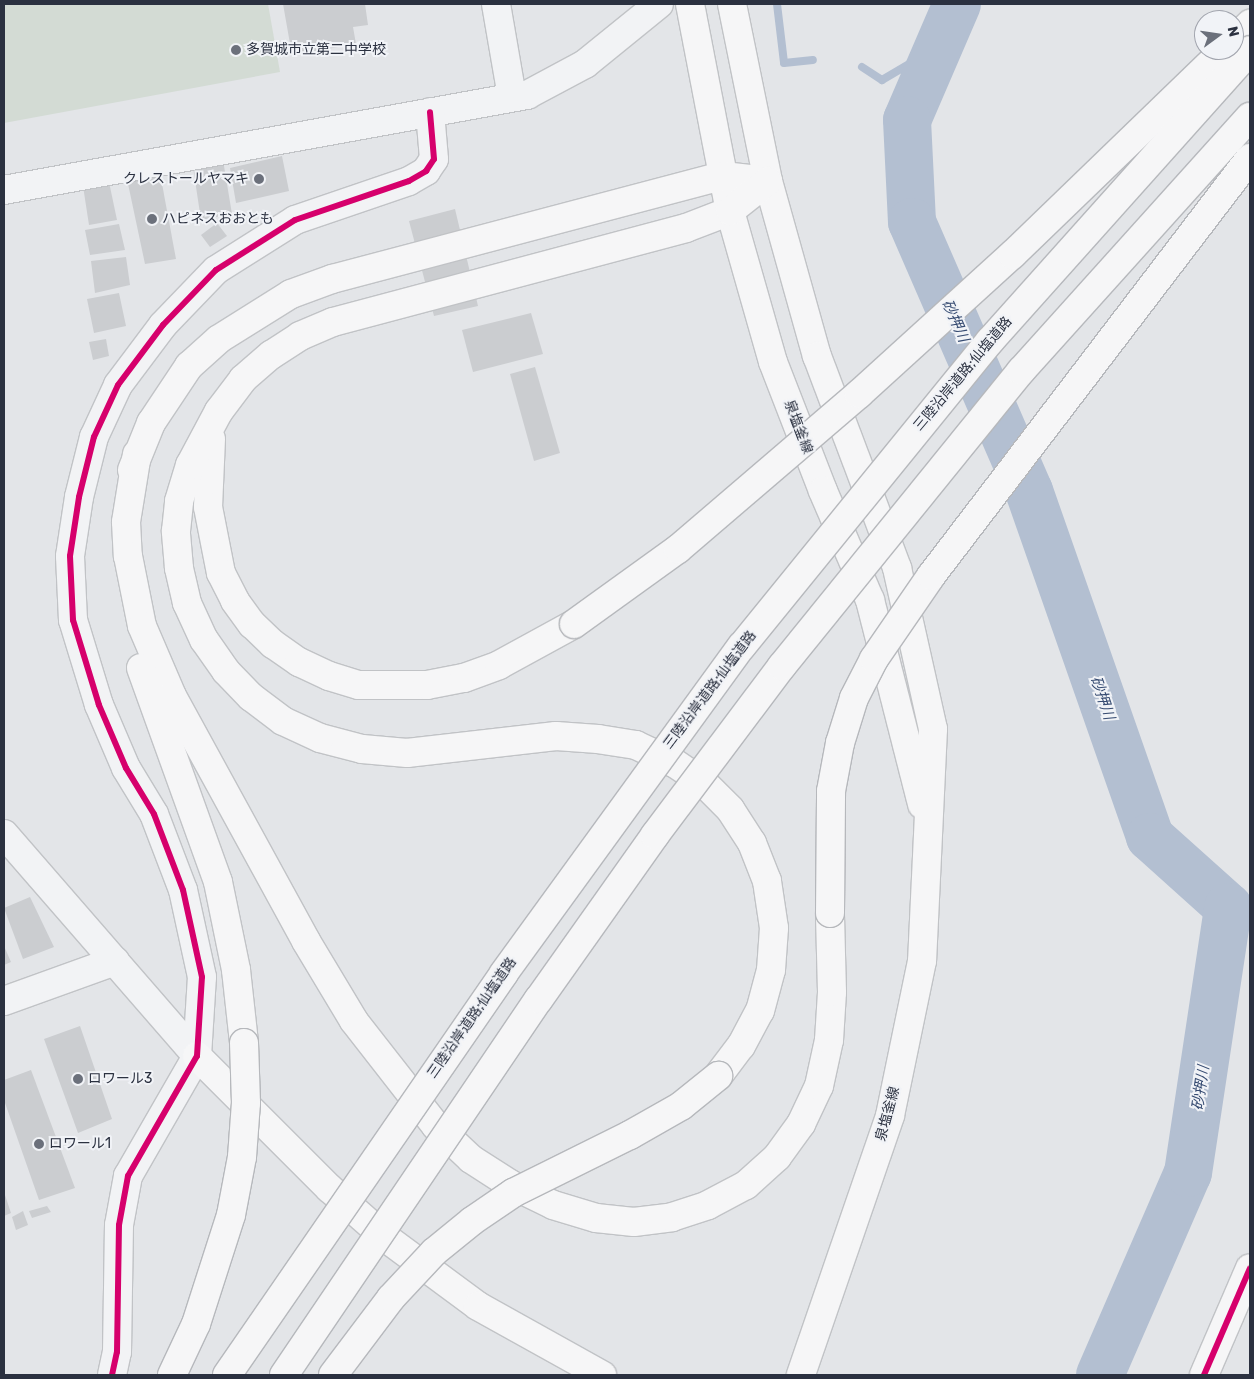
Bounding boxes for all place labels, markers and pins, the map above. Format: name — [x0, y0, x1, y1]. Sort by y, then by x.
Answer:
place label: 多賀城市立第二中学校 — [246, 42, 386, 58]
marker: 多賀城市立第二中学校 — [230, 44, 242, 56]
place label: クレストールヤマキ — [123, 171, 249, 187]
marker: クレストールヤマキ — [253, 173, 265, 185]
place label: ハピネスおおとも — [162, 211, 274, 227]
marker: ハピネスおおとも — [146, 213, 158, 225]
place label: ロワール3 — [88, 1071, 152, 1087]
marker: ロワール3 — [72, 1073, 84, 1085]
place label: ロワール1 — [49, 1136, 111, 1152]
marker: ロワール1 — [33, 1138, 45, 1150]

